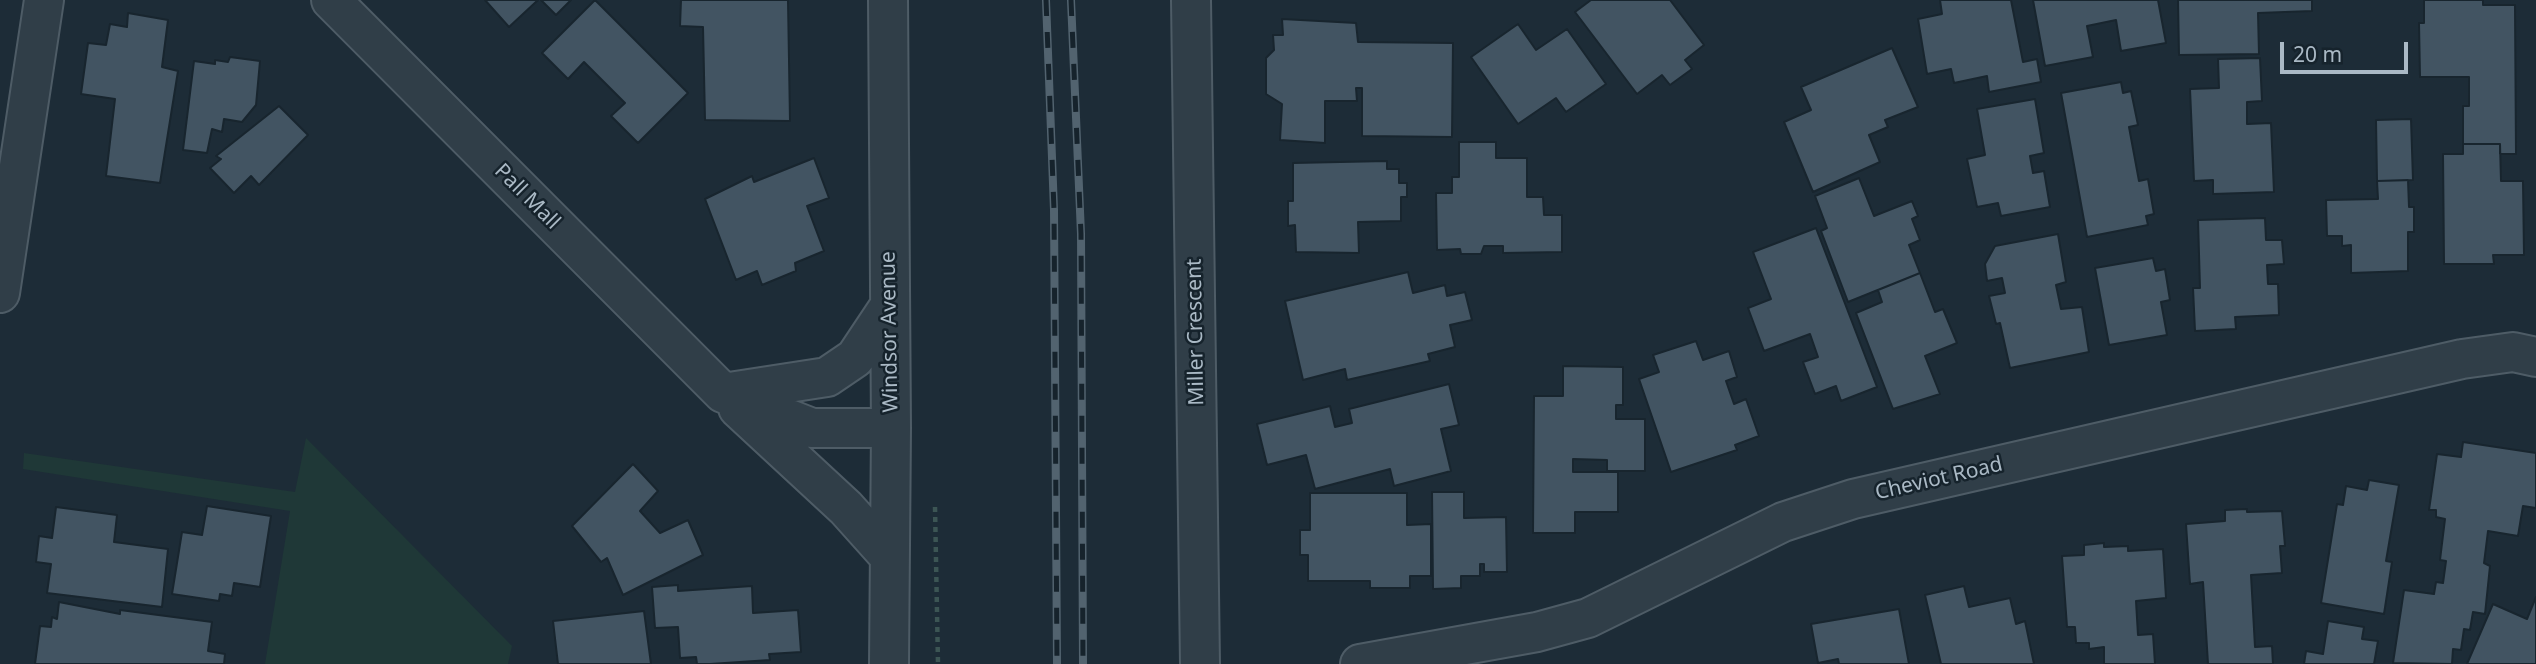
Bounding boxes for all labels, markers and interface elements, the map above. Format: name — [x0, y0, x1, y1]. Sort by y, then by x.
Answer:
scale bar — [2284, 28, 2412, 72]
text: 20 m — [2293, 40, 2342, 68]
street label: Pall Mall — [489, 159, 565, 235]
street label: Windsor Avenue — [876, 251, 904, 413]
street label: Miller Crescent — [1182, 258, 1210, 406]
street label: Cheviot Road — [1873, 452, 2005, 506]

